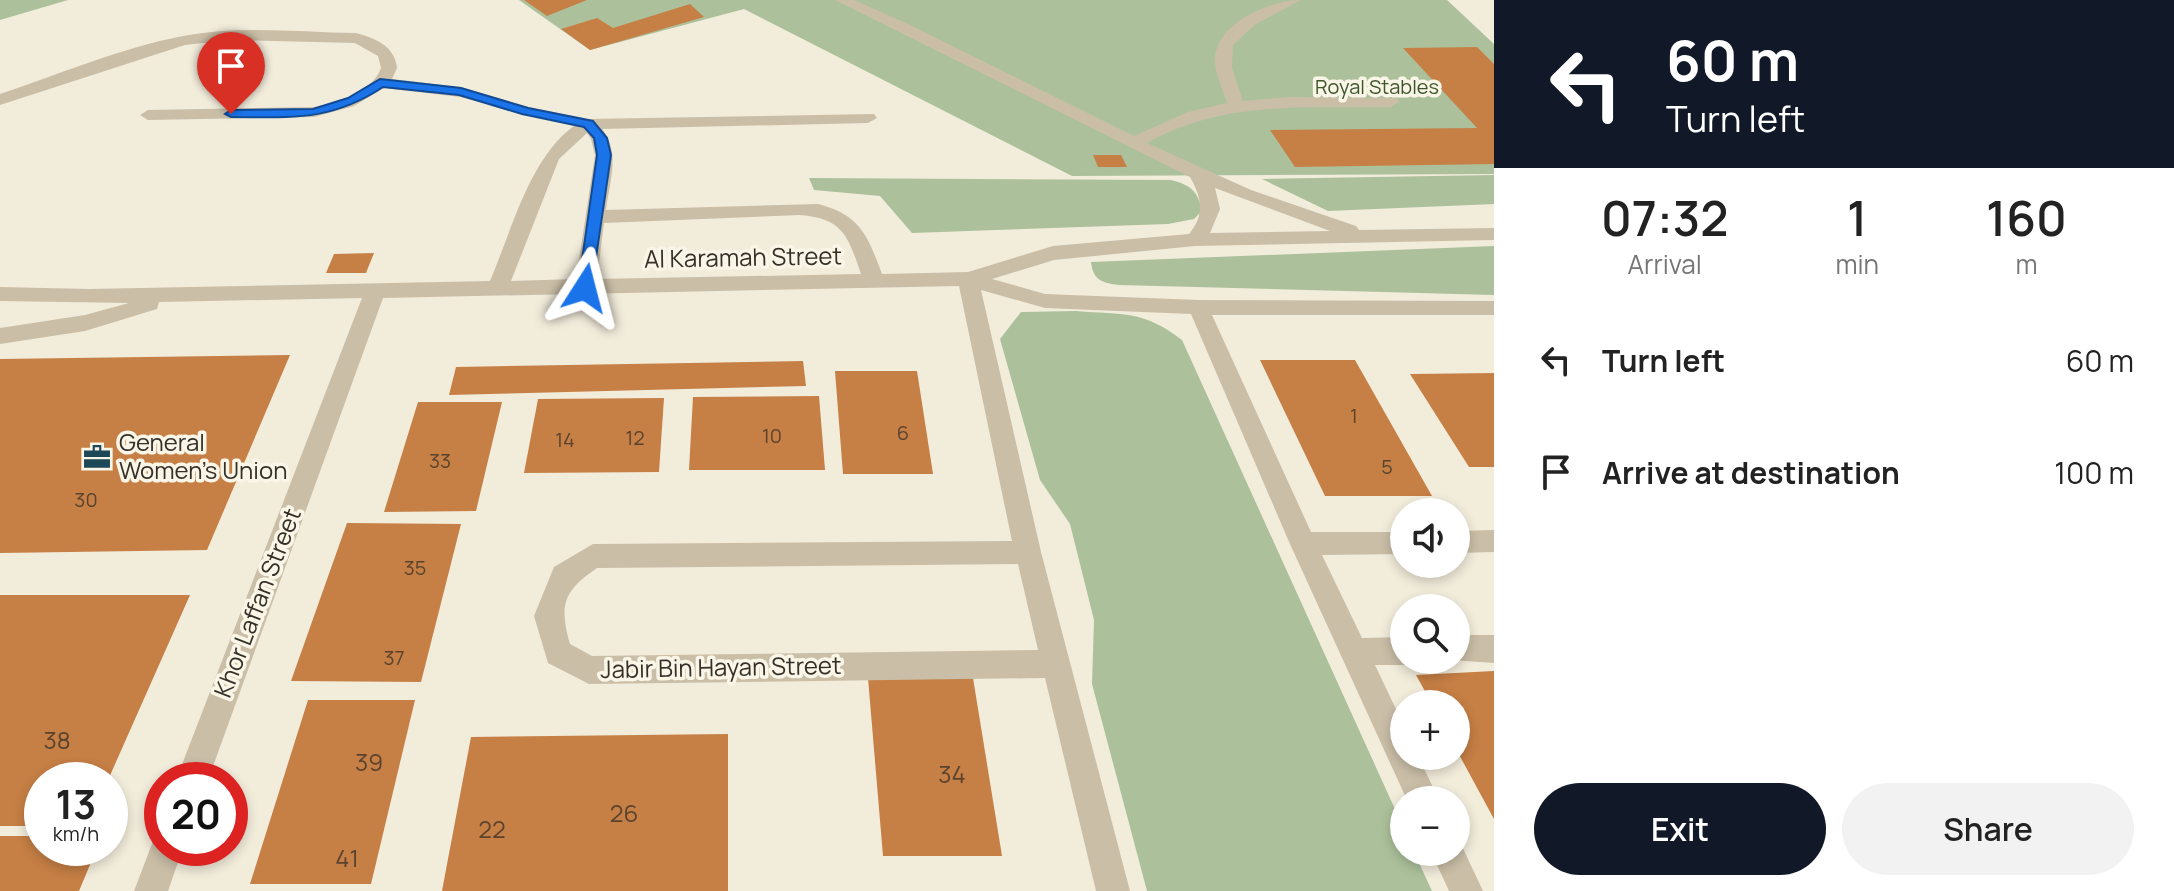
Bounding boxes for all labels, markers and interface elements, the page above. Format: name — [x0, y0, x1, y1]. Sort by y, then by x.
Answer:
text: 60 m — [1666, 21, 1799, 98]
pin — [197, 32, 265, 114]
icon: left — [1534, 32, 1638, 136]
icon: arrive — [209, 44, 253, 88]
park label: Royal Stables — [1315, 73, 1439, 100]
text: Turn left — [1666, 94, 1805, 143]
text: 07:32 — [1601, 185, 1728, 250]
text: 1 — [1847, 185, 1867, 250]
text: 160 — [1986, 185, 2067, 250]
street label: Al Karamah Street — [644, 238, 842, 275]
position arrow — [543, 246, 627, 330]
text: Arrival — [1628, 246, 1702, 282]
text: min — [1835, 246, 1879, 282]
text: m — [2015, 246, 2038, 282]
icon: left — [1534, 338, 1578, 382]
text: Turn left — [1602, 340, 1725, 381]
text: 60 m — [2066, 340, 2134, 381]
house number: 1 — [1350, 402, 1358, 429]
house number: 6 — [897, 419, 909, 446]
house number: 10 — [762, 422, 782, 449]
house number: 12 — [625, 424, 645, 451]
place label: General Women's Union — [119, 425, 287, 486]
house number: 14 — [555, 426, 575, 453]
office icon: General Women's Union — [82, 442, 112, 472]
house number: 33 — [429, 447, 451, 474]
icon: arrive — [1534, 450, 1578, 494]
text: Arrive at destination — [1602, 452, 1900, 493]
text: 100 m — [2054, 452, 2134, 493]
house number: 5 — [1381, 453, 1393, 480]
house number: 30 — [74, 486, 98, 513]
map controls — [1390, 498, 1470, 866]
button: sound — [1390, 498, 1470, 578]
street label: Khor Laffan Street — [205, 503, 308, 702]
house number: 35 — [404, 554, 426, 581]
button: search — [1390, 594, 1470, 674]
house number: 37 — [383, 644, 405, 671]
street label: Jabir Bin Hayan Street — [600, 648, 842, 685]
button: + — [1390, 690, 1470, 770]
house number: 38 — [43, 723, 71, 756]
house number: 39 — [355, 745, 383, 778]
house number: 34 — [938, 757, 966, 790]
speed limit sign: 20 — [144, 762, 248, 866]
text: 13 — [56, 776, 96, 831]
button: Exit — [1534, 783, 1826, 875]
button: Share — [1842, 783, 2134, 875]
button: − — [1390, 786, 1470, 866]
house number: 26 — [610, 796, 638, 829]
house number: 22 — [478, 812, 506, 845]
text: km/h — [53, 820, 99, 847]
house number: 41 — [335, 841, 359, 874]

